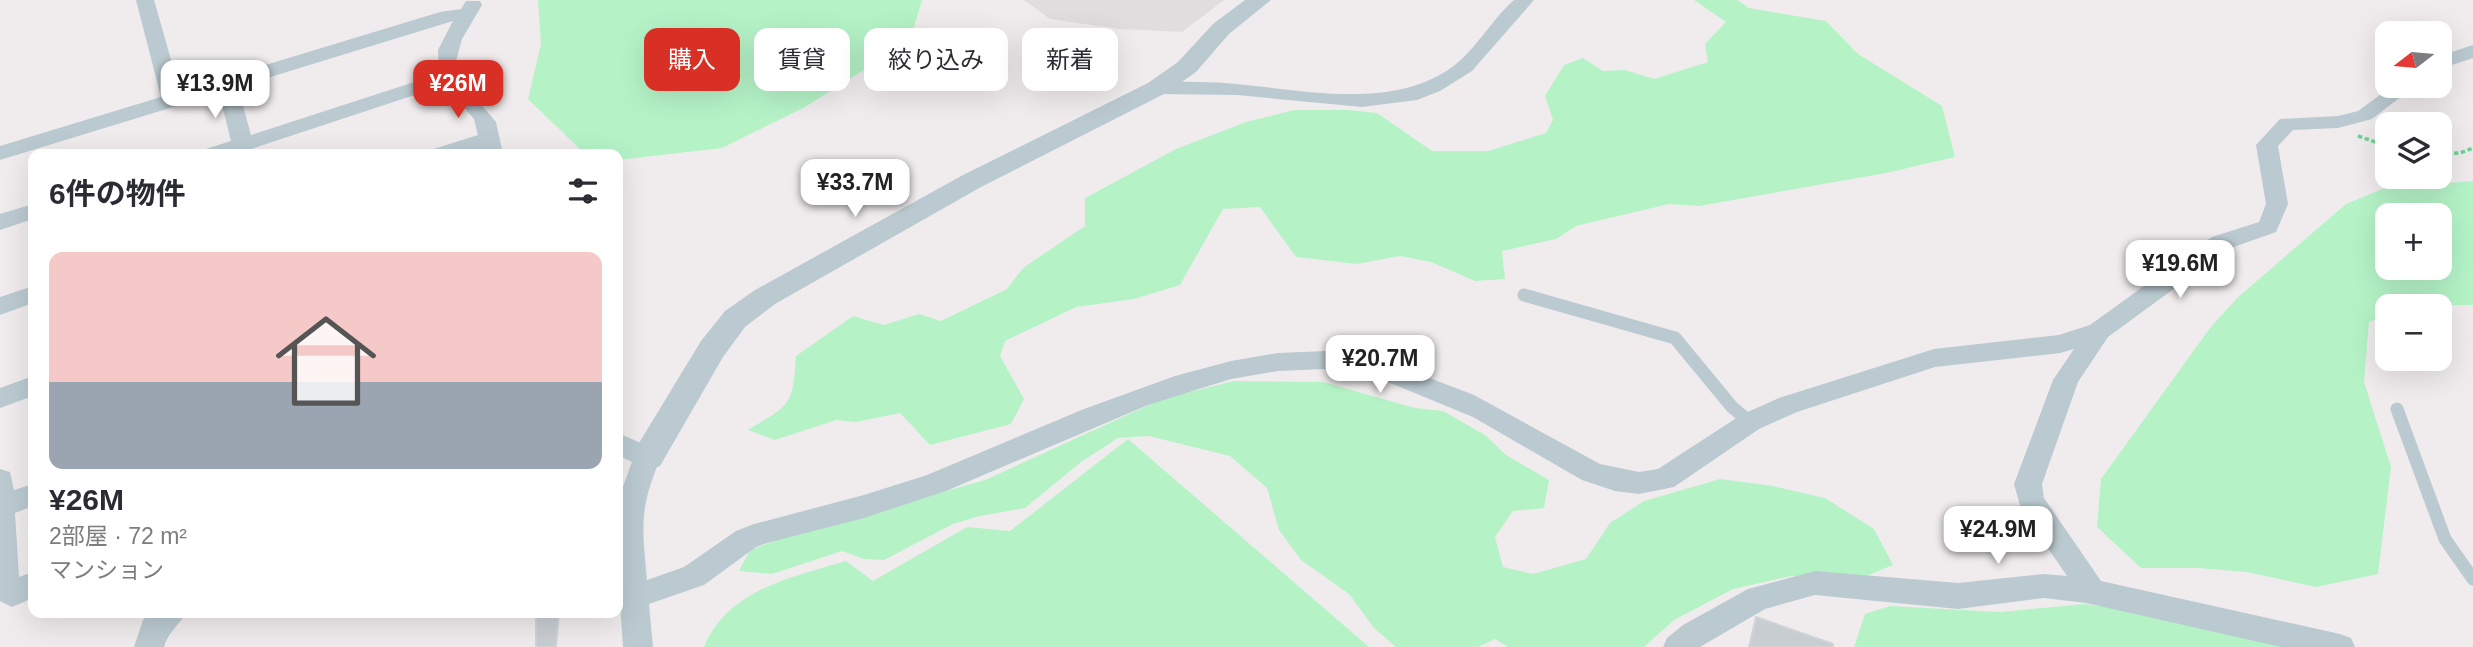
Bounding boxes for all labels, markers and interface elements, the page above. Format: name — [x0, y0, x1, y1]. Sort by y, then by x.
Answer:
north arrow — [2375, 21, 2452, 98]
map controls — [2375, 21, 2452, 371]
chip: 購入 — [644, 28, 740, 91]
chip: 賃貸 — [754, 28, 850, 91]
chip: 絞り込み — [864, 28, 1008, 91]
chip: 新着 — [1022, 28, 1118, 91]
pin: ¥13.9M — [158, 60, 272, 120]
pin: ¥26M — [417, 60, 499, 120]
text: ¥13.9M — [177, 70, 253, 96]
text: ¥26M — [429, 70, 487, 96]
button: layers — [2375, 112, 2452, 189]
pin: ¥33.7M — [798, 160, 912, 219]
text: ¥33.7M — [817, 169, 893, 195]
icon: filters — [564, 172, 602, 210]
text: 6件の物件 — [49, 177, 186, 210]
button: + — [2375, 203, 2452, 280]
pin: ¥19.6M — [2123, 240, 2237, 300]
text: ¥19.6M — [2142, 250, 2218, 276]
button: − — [2375, 294, 2452, 371]
icon: home — [263, 298, 389, 424]
pin: ¥20.7M — [1323, 336, 1437, 395]
text: ¥20.7M — [1342, 345, 1418, 371]
text: ¥26M — [49, 483, 124, 516]
pin: ¥24.9M — [1941, 506, 2055, 566]
text: ¥24.9M — [1960, 516, 2036, 542]
text: 2部屋 · 72 m² — [49, 523, 187, 549]
text: マンション — [49, 557, 164, 583]

